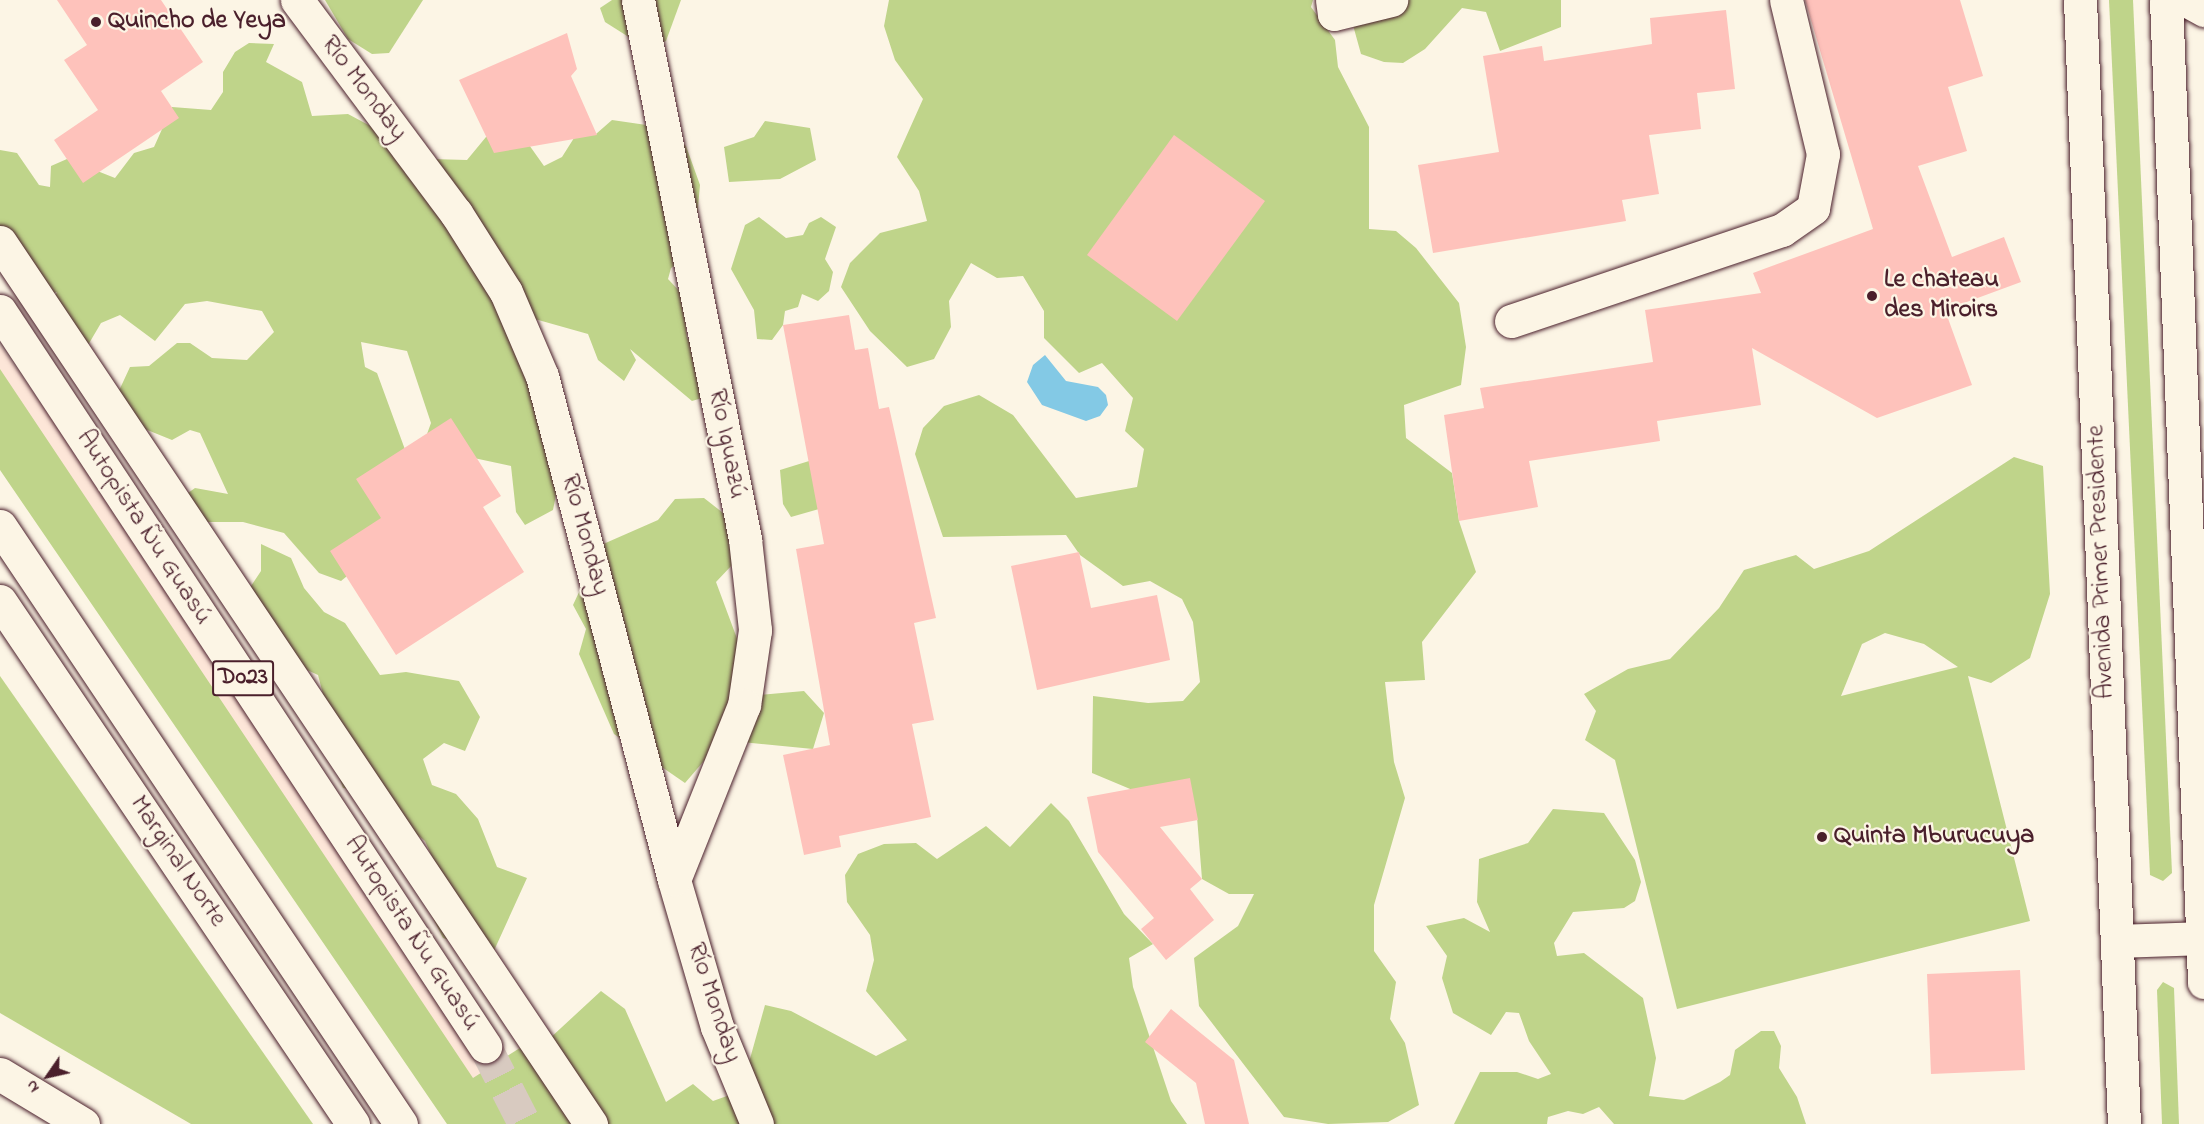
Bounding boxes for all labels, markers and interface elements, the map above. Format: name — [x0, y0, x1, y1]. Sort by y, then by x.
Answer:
place label: Quincho de Yeya — [108, 6, 286, 38]
marker: Quincho de Yeya — [89, 15, 103, 29]
street label: Río Monday — [313, 30, 413, 148]
place label: Le chateau des Miroirs — [1884, 265, 1999, 326]
marker: Le chateau des Miroirs — [1865, 289, 1879, 303]
street label: Río Iguazú — [700, 386, 752, 502]
street label: Avenida Primer Presidente — [2082, 424, 2122, 700]
street label: Autopista Ñu Guasú — [68, 425, 218, 631]
street label: Río Monday — [553, 471, 615, 599]
road number: D023 — [212, 657, 274, 699]
street label: Marginal Norte — [122, 790, 232, 934]
place label: Quinta Mburucuya — [1834, 821, 2034, 853]
marker: Quinta Mburucuya — [1815, 830, 1829, 844]
street label: Autopista Ñu Guasú — [336, 831, 486, 1037]
street label: Río Monday — [679, 939, 747, 1067]
north arrow — [18, 1046, 78, 1106]
text: N — [20, 1075, 46, 1097]

